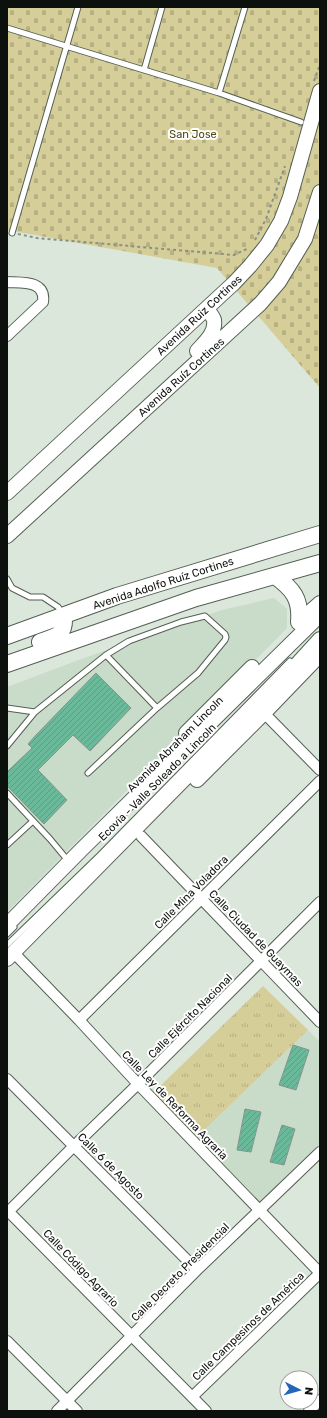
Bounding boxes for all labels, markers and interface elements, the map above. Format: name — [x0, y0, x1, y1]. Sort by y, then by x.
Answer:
park label: San Jose — [169, 128, 217, 141]
street label: Avenida Ruiz Cortines — [154, 272, 245, 358]
street label: Avenida Ruíz Cortines — [135, 335, 227, 420]
street label: Avenida Adolfo Ruíz Cortines — [91, 554, 236, 612]
street label: Avenida Abraham Lincoln — [125, 694, 226, 795]
street label: Ecovía - Valle Soleado a Lincoln — [96, 721, 219, 844]
street label: Calle Mina Voladora — [152, 853, 231, 932]
street label: Calle Ciudad de Guaymas — [206, 887, 305, 990]
street label: Calle Ejército Nacional — [146, 972, 235, 1061]
street label: Calle Ley de Reforma Agraria — [119, 1048, 230, 1163]
street label: Calle 6 de Agosto — [75, 1130, 147, 1202]
street label: Calle Decreto Presidencial — [129, 1221, 232, 1324]
street label: Calle Código Agrario — [40, 1227, 121, 1310]
street label: Calle Campesinos de América — [190, 1269, 307, 1383]
north arrow — [279, 1370, 319, 1410]
text: N — [302, 1386, 315, 1396]

